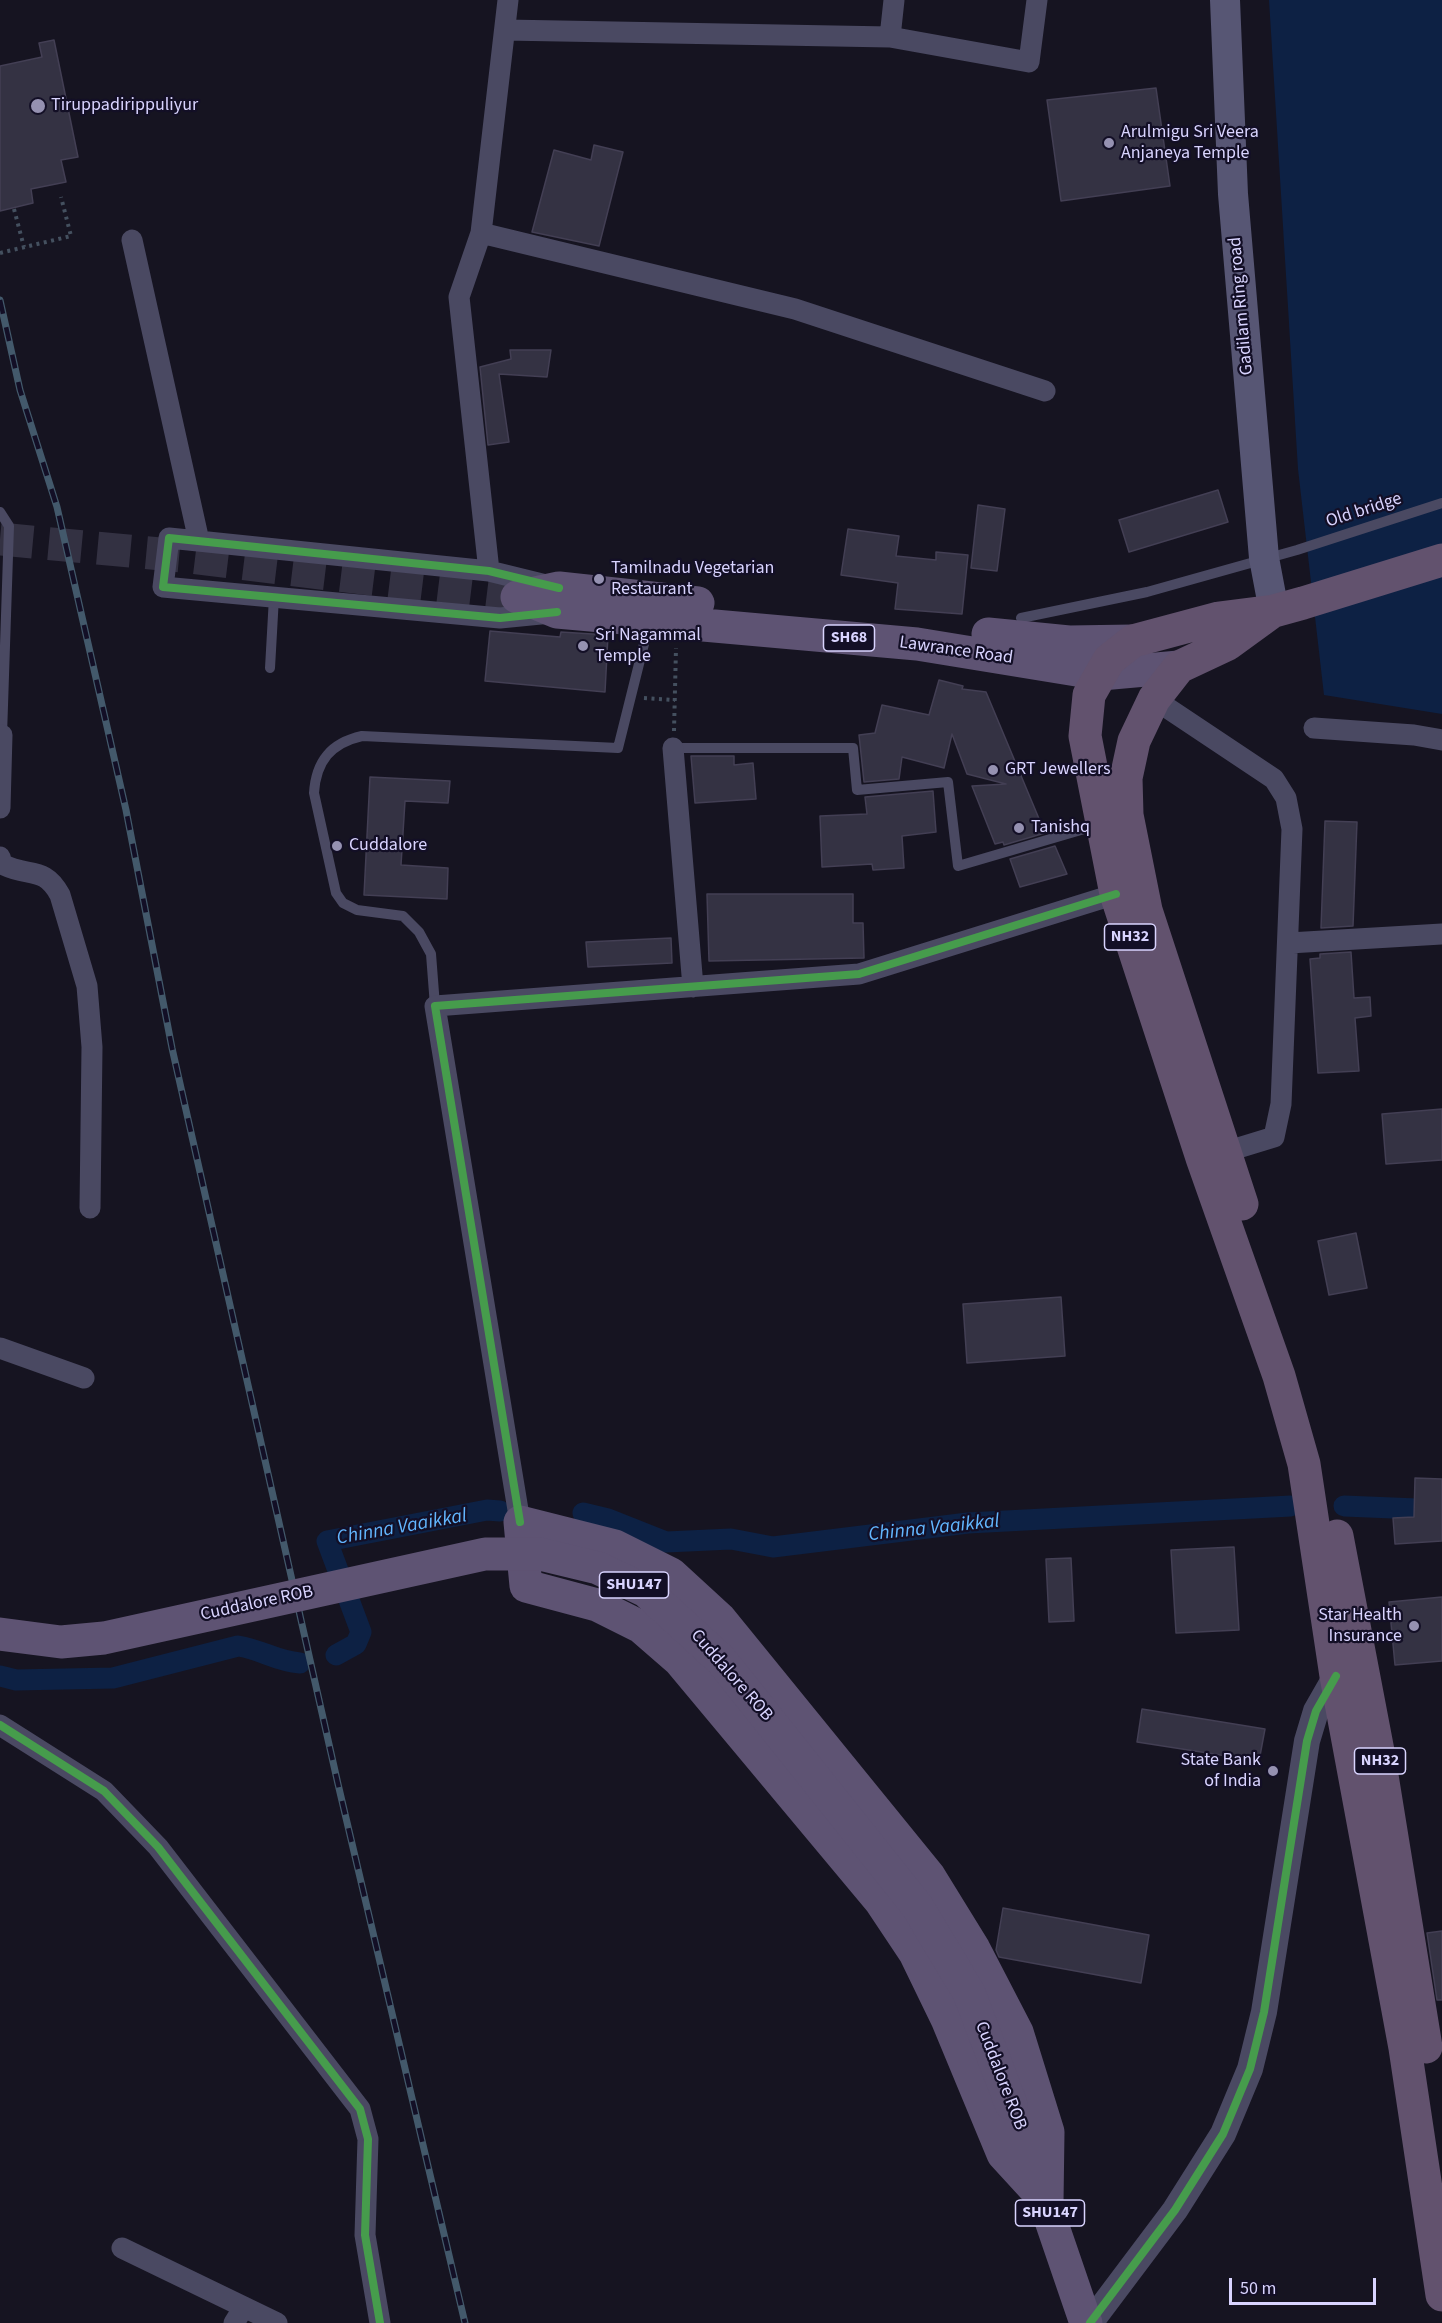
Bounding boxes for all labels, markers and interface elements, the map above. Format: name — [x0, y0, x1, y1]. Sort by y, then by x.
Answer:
place label: Tiruppadirippuliyur — [51, 95, 198, 117]
marker: Tiruppadirippuliyur — [29, 97, 47, 115]
place label: Arulmigu Sri Veera Anjaneya Temple — [1121, 122, 1259, 164]
marker: Arulmigu Sri Veera Anjaneya Temple — [1102, 136, 1116, 150]
street label: Gadilam Ring road — [1225, 236, 1259, 376]
street label: Old bridge — [1323, 489, 1405, 533]
place label: Tamilnadu Vegetarian Restaurant — [611, 558, 774, 600]
marker: Tamilnadu Vegetarian Restaurant — [592, 572, 606, 586]
place label: Sri Nagammal Temple — [595, 625, 701, 668]
road number: SH68 — [824, 625, 874, 651]
street label: Lawrance Road — [898, 632, 1014, 670]
marker: Sri Nagammal Temple — [576, 639, 590, 653]
place label: GRT Jewellers — [1005, 759, 1111, 781]
marker: GRT Jewellers — [986, 763, 1000, 777]
place label: Tanishq — [1031, 817, 1090, 839]
marker: Tanishq — [1012, 821, 1026, 835]
place label: Cuddalore — [349, 835, 427, 857]
marker: Cuddalore — [330, 839, 344, 853]
road number: NH32 — [1104, 924, 1156, 950]
water label: Chinna Vaaikkal — [335, 1505, 469, 1551]
water label: Chinna Vaaikkal — [867, 1510, 1001, 1548]
road number: SHU147 — [600, 1572, 668, 1598]
street label: Cuddalore ROB — [199, 1582, 315, 1626]
place label: Star Health Insurance — [1318, 1605, 1402, 1648]
marker: Star Health Insurance — [1407, 1619, 1421, 1633]
street label: Cuddalore ROB — [685, 1626, 777, 1726]
road number: NH32 — [1354, 1748, 1406, 1774]
place label: State Bank of India — [1181, 1750, 1261, 1792]
marker: State Bank of India — [1266, 1764, 1280, 1778]
street label: Cuddalore ROB — [969, 2019, 1031, 2133]
road number: SHU147 — [1016, 2200, 1084, 2226]
scale bar — [1232, 2266, 1379, 2304]
text: 50 m — [1240, 2276, 1276, 2301]

